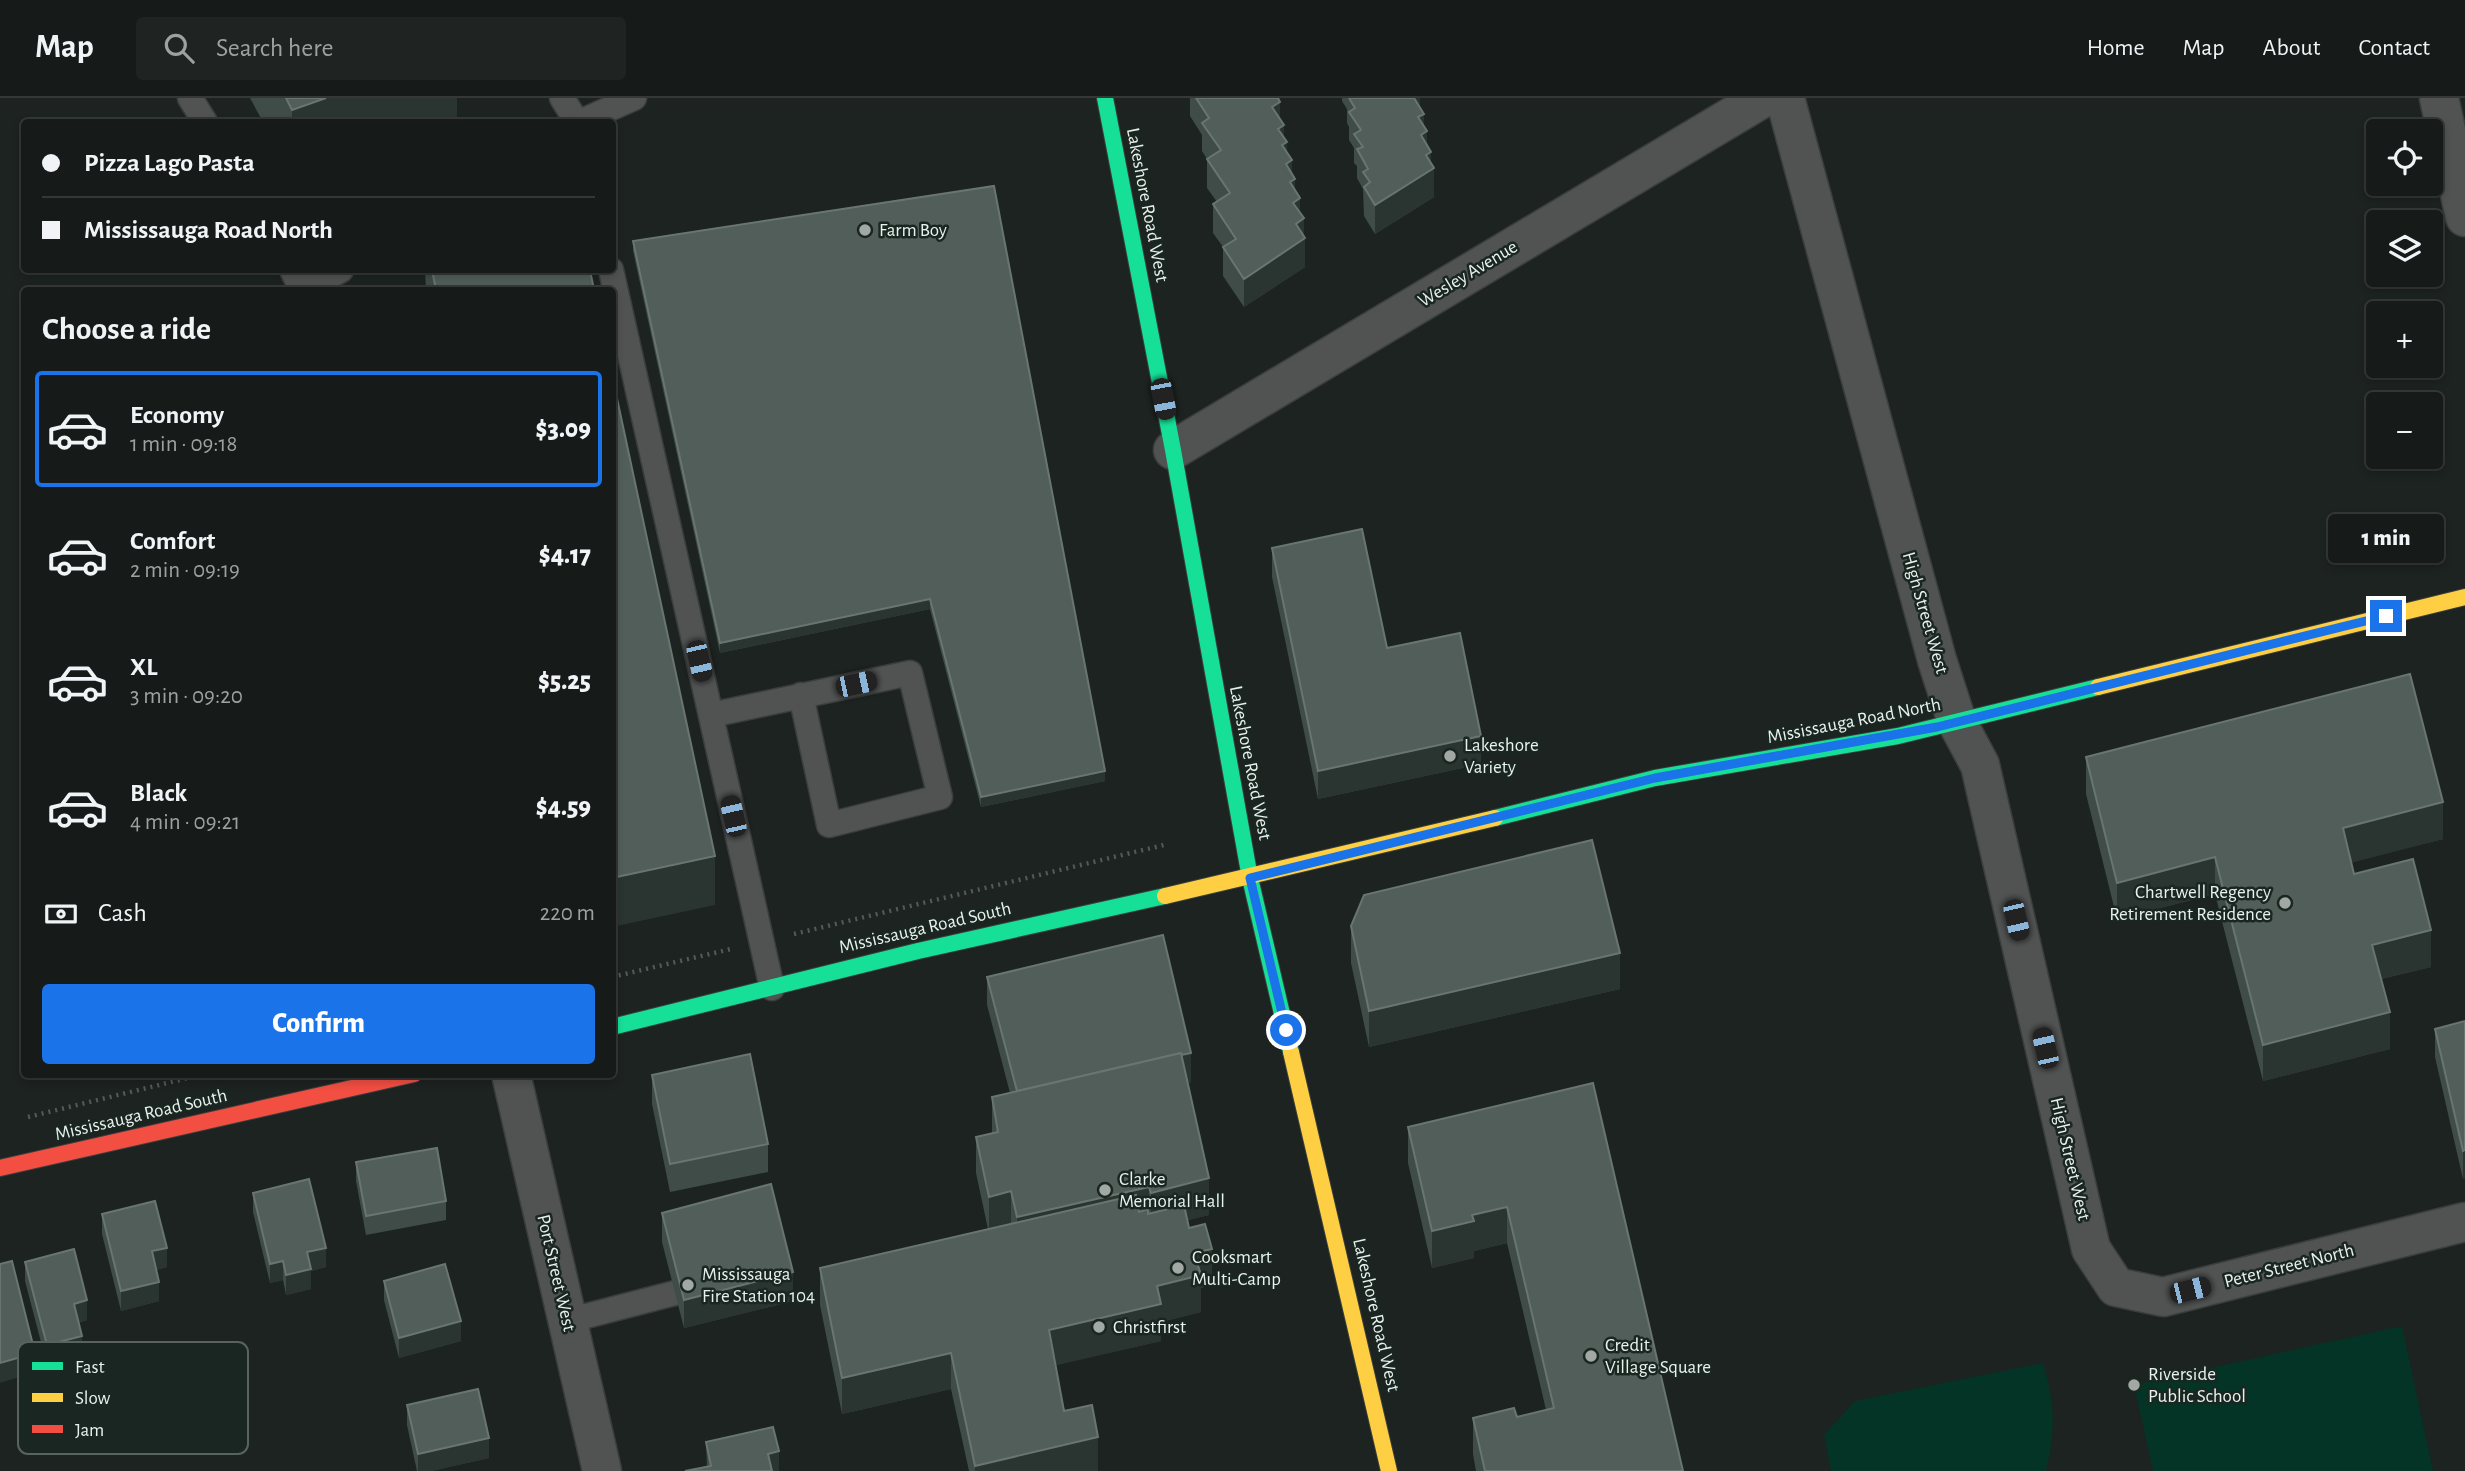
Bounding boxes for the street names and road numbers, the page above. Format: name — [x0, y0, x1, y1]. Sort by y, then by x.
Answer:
street label: Lakeshore Road West — [1123, 126, 1171, 284]
street label: Wesley Avenue — [1415, 237, 1521, 311]
street label: High Street West — [1899, 550, 1951, 676]
street label: Lakeshore Road West — [1226, 684, 1274, 842]
street label: Mississauga Road North — [1766, 695, 1942, 747]
street label: Mississauga Road South — [837, 899, 1013, 957]
street label: Mississauga Road South — [53, 1086, 229, 1144]
street label: High Street West — [2047, 1096, 2093, 1222]
street label: Port Street West — [533, 1213, 579, 1333]
street label: Lakeshore Road West — [1349, 1236, 1403, 1394]
street label: Peter Street North — [2222, 1241, 2356, 1291]

